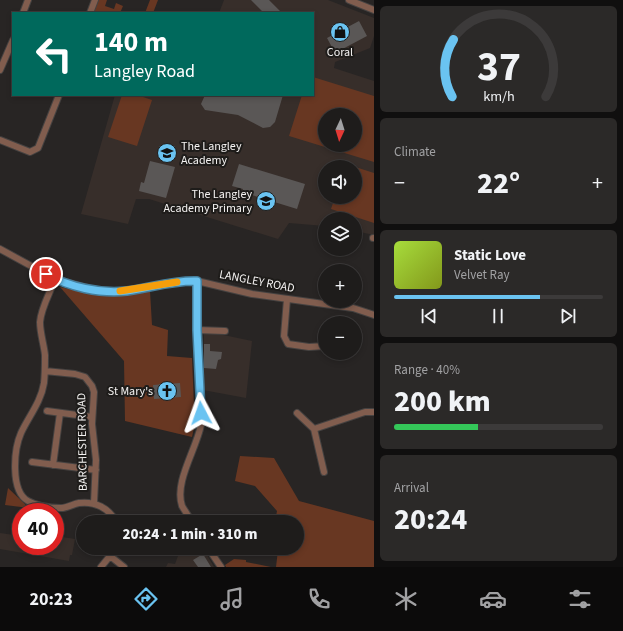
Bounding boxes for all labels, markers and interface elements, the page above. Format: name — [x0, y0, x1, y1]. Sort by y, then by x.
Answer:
shop icon: Coral — [329, 21, 351, 43]
text: 140 m — [94, 22, 168, 62]
icon: left — [28, 28, 80, 80]
text: 37 — [477, 37, 520, 97]
place label: Coral — [327, 44, 353, 61]
text: Langley Road — [94, 59, 195, 84]
text: km/h — [483, 86, 514, 107]
north arrow — [318, 108, 362, 152]
map controls — [318, 108, 362, 360]
place label: The Langley Academy — [181, 138, 242, 169]
school or university icon: The Langley Academy — [156, 142, 178, 164]
text: Climate — [394, 143, 436, 161]
button: sound — [318, 160, 362, 204]
text: 22° — [477, 162, 520, 205]
text: − — [394, 167, 405, 199]
text: + — [592, 167, 603, 199]
place label: The Langley Academy Primary — [164, 186, 252, 217]
school or university icon: The Langley Academy Primary — [255, 190, 277, 212]
button: layers — [318, 212, 362, 256]
text: Static Love — [454, 245, 526, 266]
pin — [29, 257, 63, 291]
icon: arrive — [35, 263, 57, 285]
button: + — [318, 264, 362, 308]
street label: LANGLEY ROAD — [218, 266, 296, 297]
text: Velvet Ray — [454, 266, 510, 284]
icon: previous — [418, 305, 440, 327]
icon: pause — [487, 305, 509, 327]
icon: next — [557, 305, 579, 327]
button: − — [318, 316, 362, 360]
text: Range · 40% — [394, 361, 460, 379]
church icon: St Mary's — [156, 380, 178, 402]
text: 200 km — [394, 380, 491, 423]
place label: St Mary's — [108, 383, 153, 400]
position arrow — [180, 392, 222, 434]
street label: BARCHESTER ROAD — [73, 393, 92, 491]
text: Arrival — [394, 479, 429, 497]
text: 20:24 — [394, 498, 467, 541]
speed limit sign: 40 — [12, 503, 64, 555]
text: 20:24 · 1 min · 310 m — [123, 524, 257, 545]
icon: directions — [132, 585, 160, 613]
icon: music — [218, 585, 246, 613]
icon: phone — [305, 585, 333, 613]
icon: climate — [392, 585, 420, 613]
icon: car — [479, 585, 507, 613]
icon: filters — [566, 585, 594, 613]
text: 20:23 — [29, 587, 73, 612]

